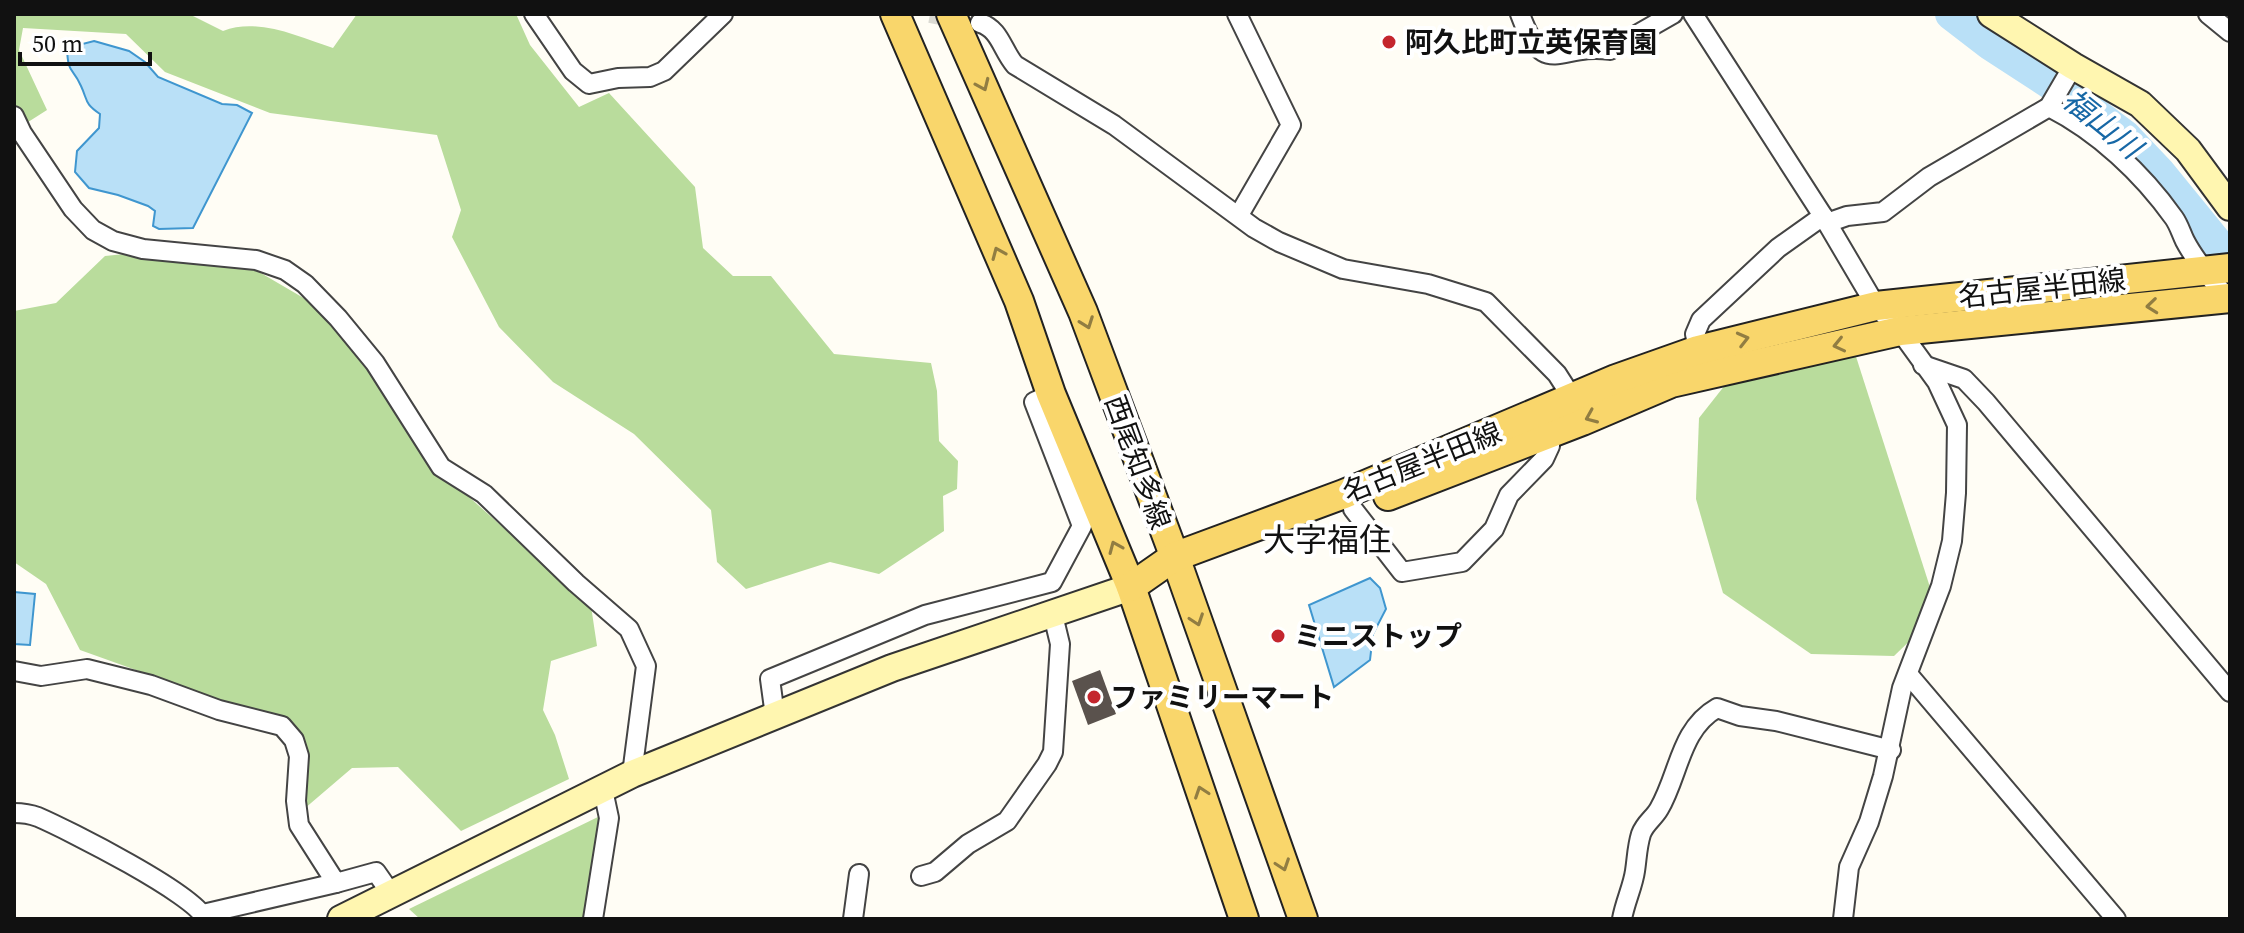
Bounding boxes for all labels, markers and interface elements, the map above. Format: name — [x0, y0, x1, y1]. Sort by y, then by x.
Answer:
scale bar — [20, 16, 150, 66]
place label: 阿久比町立英保育園 — [1405, 23, 1657, 61]
text: 50 m — [32, 27, 83, 60]
marker: 阿久比町立英保育園 — [1380, 33, 1398, 51]
one-way arrow — [973, 77, 989, 91]
water label: 福山川 — [2054, 79, 2153, 170]
one-way arrow — [992, 247, 1008, 261]
street label: 名古屋半田線 — [1956, 260, 2128, 316]
one-way arrow — [2145, 298, 2158, 315]
one-way arrow — [1077, 315, 1094, 329]
one-way arrow — [1735, 331, 1749, 348]
one-way arrow — [1833, 336, 1846, 353]
street label: 西尾知多線 — [1096, 390, 1180, 534]
one-way arrow — [1584, 408, 1599, 424]
street label: 名古屋半田線 — [1337, 413, 1507, 511]
district label: 大字福住 — [1263, 518, 1391, 562]
one-way arrow — [1108, 541, 1124, 555]
one-way arrow — [1187, 612, 1203, 626]
place label: ミニストップ — [1294, 617, 1462, 655]
marker: ミニストップ — [1269, 627, 1287, 645]
place label: ファミリーマート — [1110, 678, 1334, 716]
marker: ファミリーマート — [1085, 688, 1103, 706]
one-way arrow — [1194, 786, 1210, 800]
one-way arrow — [1274, 857, 1290, 871]

